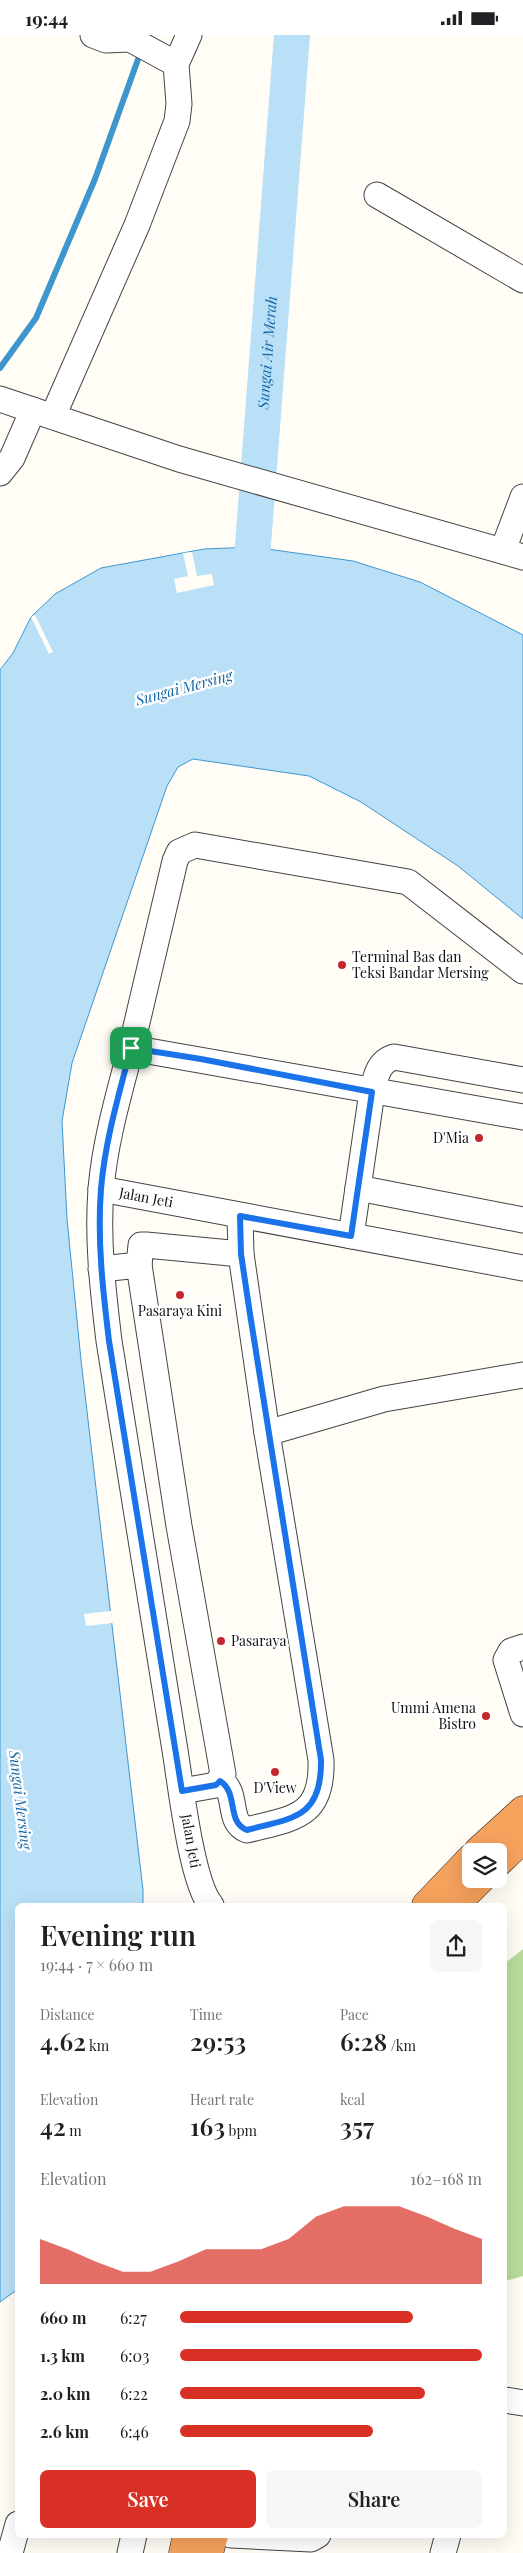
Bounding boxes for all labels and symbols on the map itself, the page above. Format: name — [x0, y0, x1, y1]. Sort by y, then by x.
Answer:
water label: Sungai Air Merah — [252, 295, 281, 411]
water label: Sungai Mersing — [132, 664, 236, 710]
place label: Terminal Bas dan Teksi Bandar Mersing — [352, 947, 489, 982]
marker: Terminal Bas dan Teksi Bandar Mersing — [336, 959, 348, 971]
pin — [110, 1027, 152, 1069]
place label: D'Mia — [433, 1128, 469, 1147]
marker: D'Mia — [473, 1132, 485, 1144]
street label: Jalan Jeti — [117, 1182, 175, 1211]
marker: Pasaraya Kini — [174, 1289, 186, 1301]
place label: Pasaraya Kini — [138, 1301, 222, 1320]
place label: Pasaraya — [231, 1631, 286, 1650]
marker: Pasaraya — [215, 1635, 227, 1647]
place label: Ummi Amena Bistro — [391, 1698, 476, 1733]
marker: Ummi Amena Bistro — [480, 1710, 492, 1722]
water label: Sungai Mersing — [5, 1748, 37, 1852]
marker: D'View — [269, 1766, 281, 1778]
place label: D'View — [253, 1778, 297, 1797]
street label: Jalan Jeti — [177, 1811, 206, 1869]

